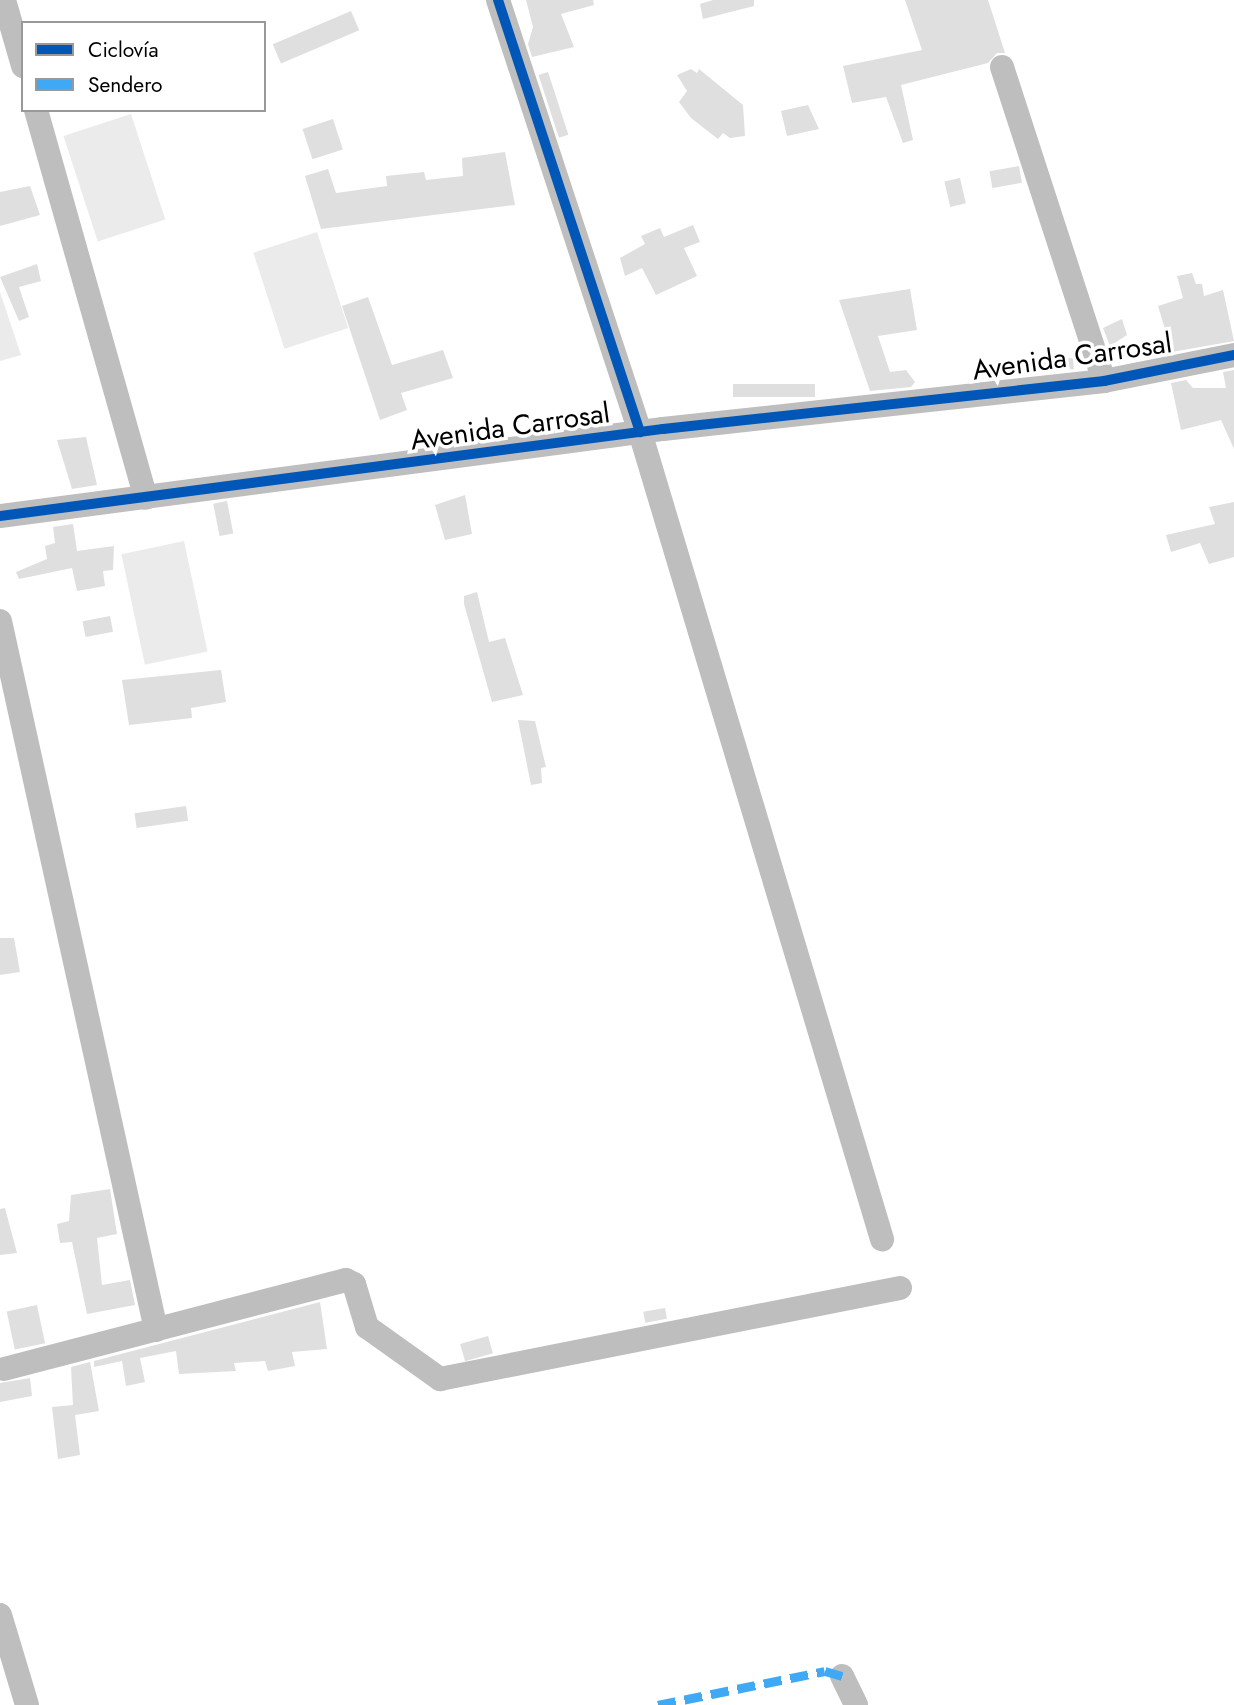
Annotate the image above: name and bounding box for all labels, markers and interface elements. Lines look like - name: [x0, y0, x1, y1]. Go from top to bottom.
- legend: [21, 21, 266, 112]
- text: Ciclovía: [88, 35, 159, 65]
- text: Sendero: [88, 70, 163, 100]
- street label: Avenida Carrosal: [970, 326, 1174, 388]
- street label: Avenida Carrosal: [408, 396, 612, 458]

